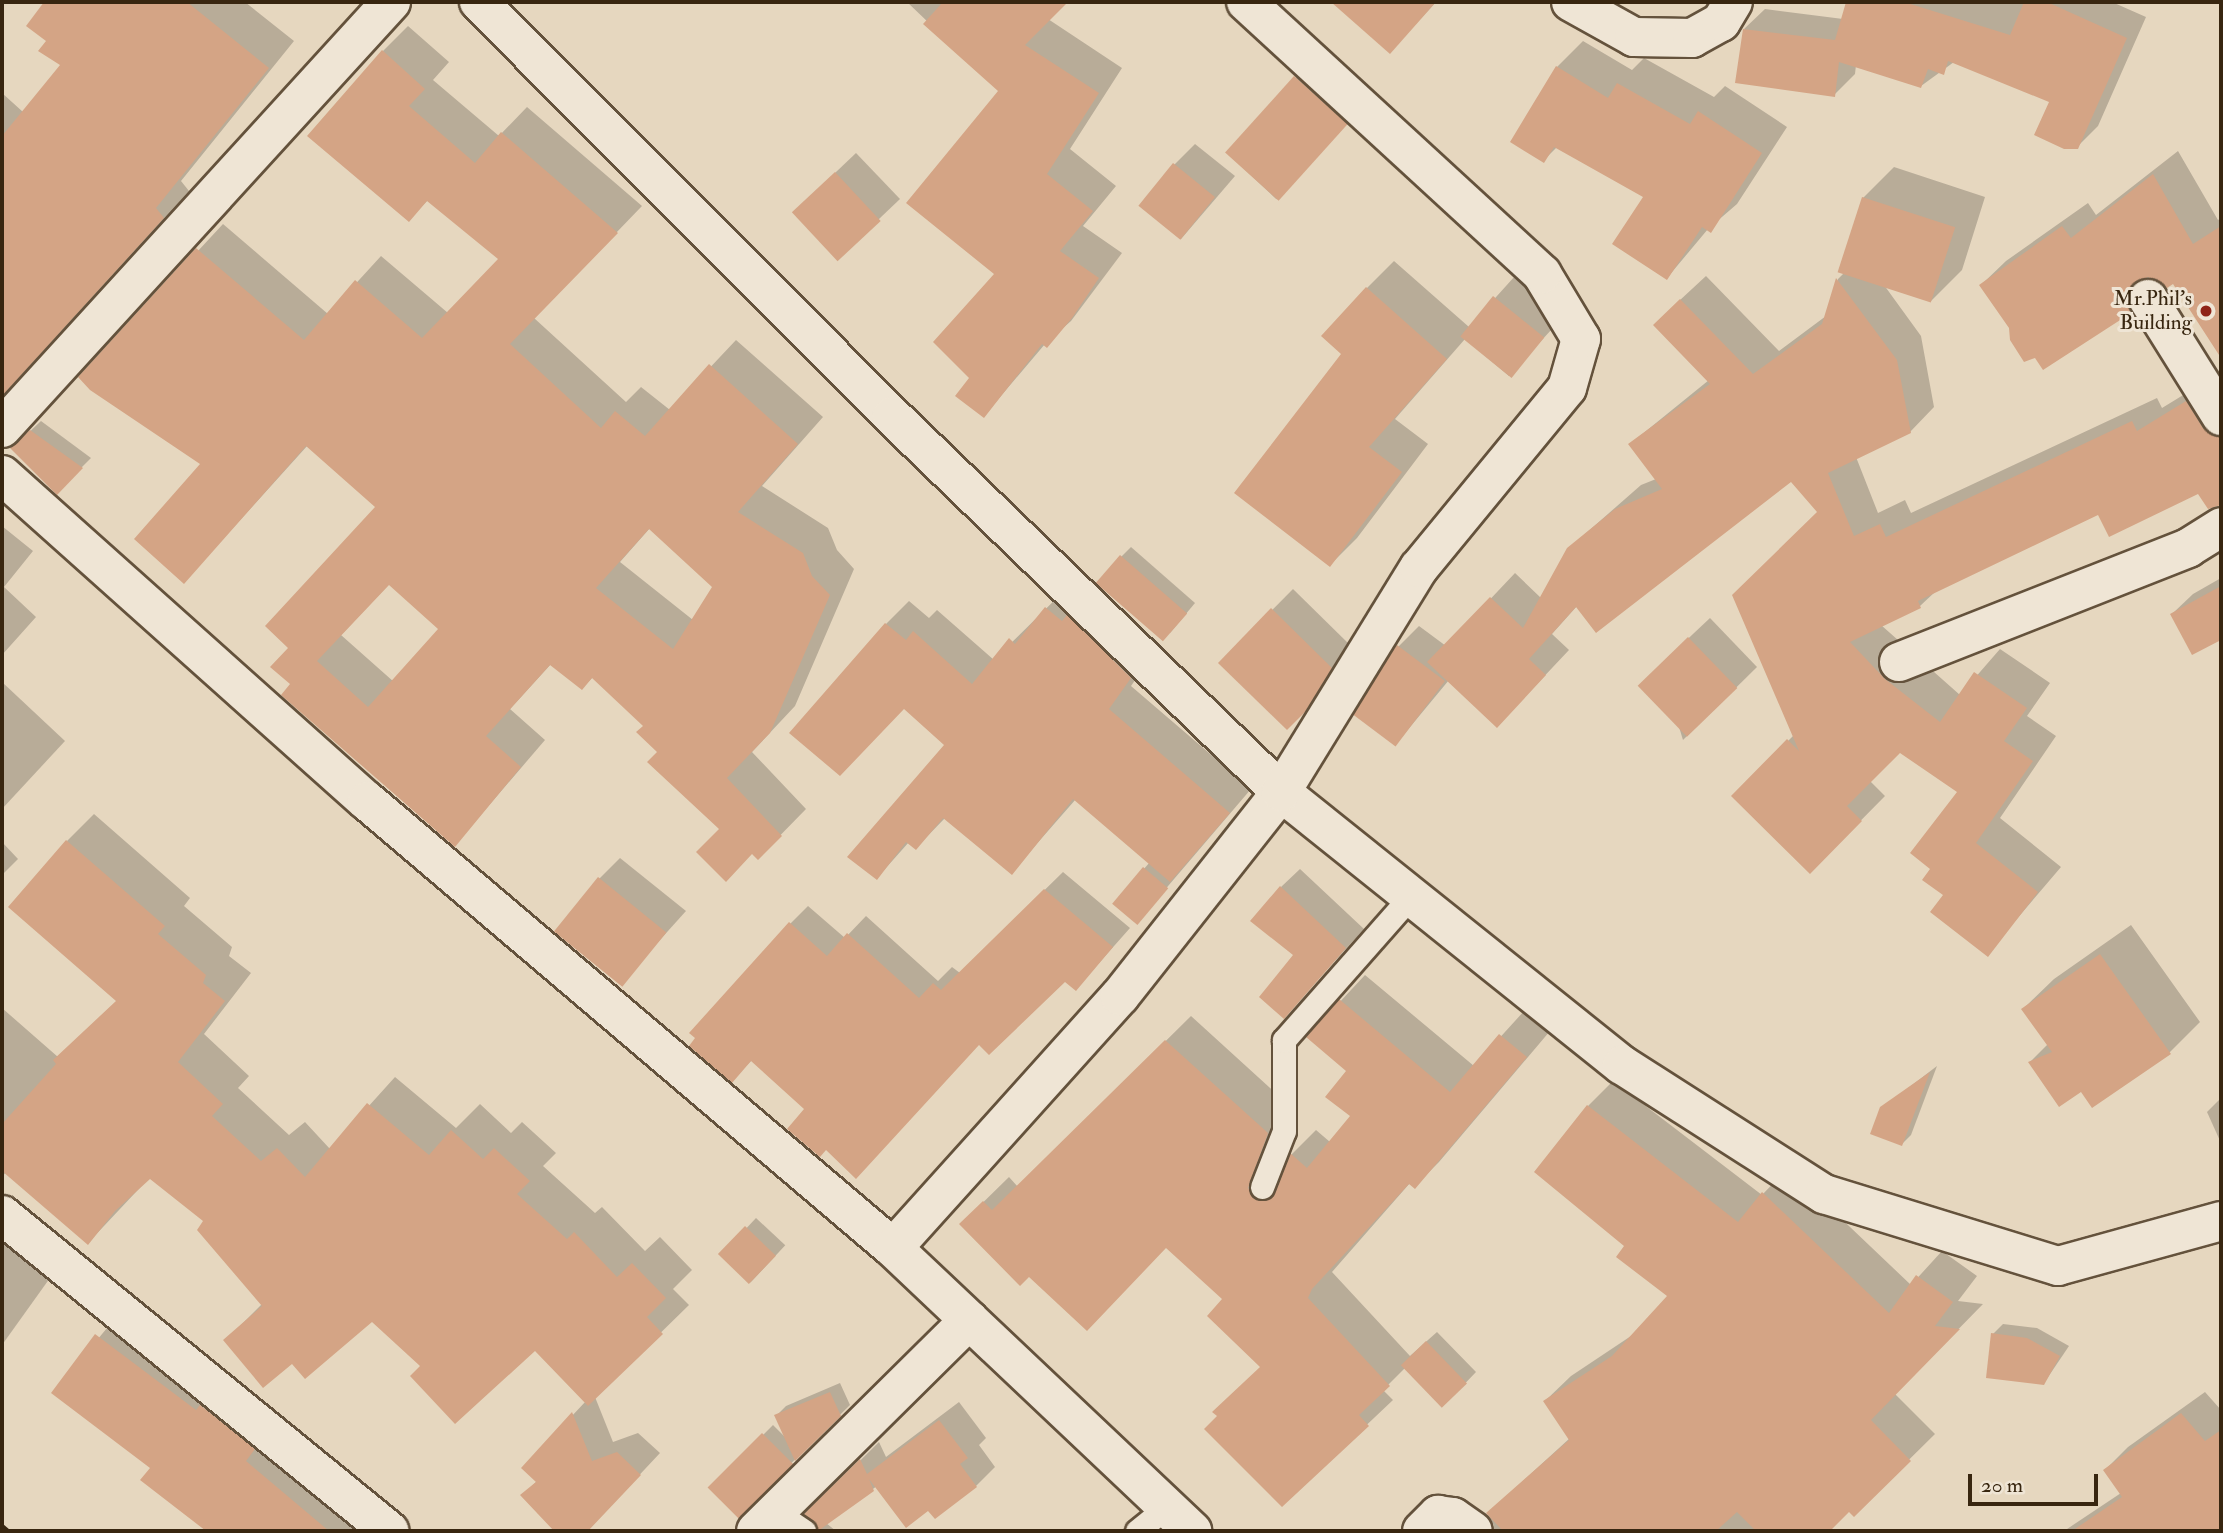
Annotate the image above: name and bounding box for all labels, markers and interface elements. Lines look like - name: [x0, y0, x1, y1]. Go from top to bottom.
- place label: Mr.Phil's Building: [2114, 286, 2192, 336]
- marker: Mr.Phil's Building: [2198, 303, 2214, 319]
- scale bar: [1971, 1460, 2100, 1504]
- text: 20 m: [1981, 1472, 2023, 1499]

